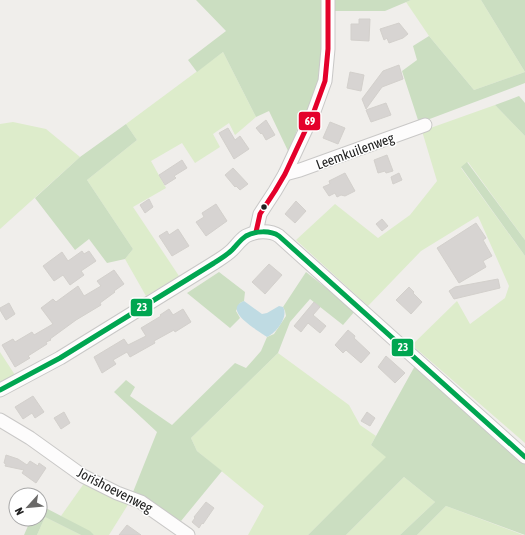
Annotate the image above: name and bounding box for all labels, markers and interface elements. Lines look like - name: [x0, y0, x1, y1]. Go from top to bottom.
- line badge: 69: [298, 111, 321, 131]
- text: 69: [305, 115, 315, 127]
- street label: Leemkuilenweg: [314, 130, 396, 172]
- unlabelled marker: [259, 202, 269, 212]
- line badge: 23: [130, 298, 153, 317]
- text: 23: [137, 301, 147, 313]
- line badge: 23: [391, 338, 414, 357]
- text: 23: [398, 341, 408, 353]
- street label: Jorishoevenweg: [75, 464, 155, 516]
- north arrow: [8, 487, 48, 527]
- text: N: [12, 506, 26, 517]

